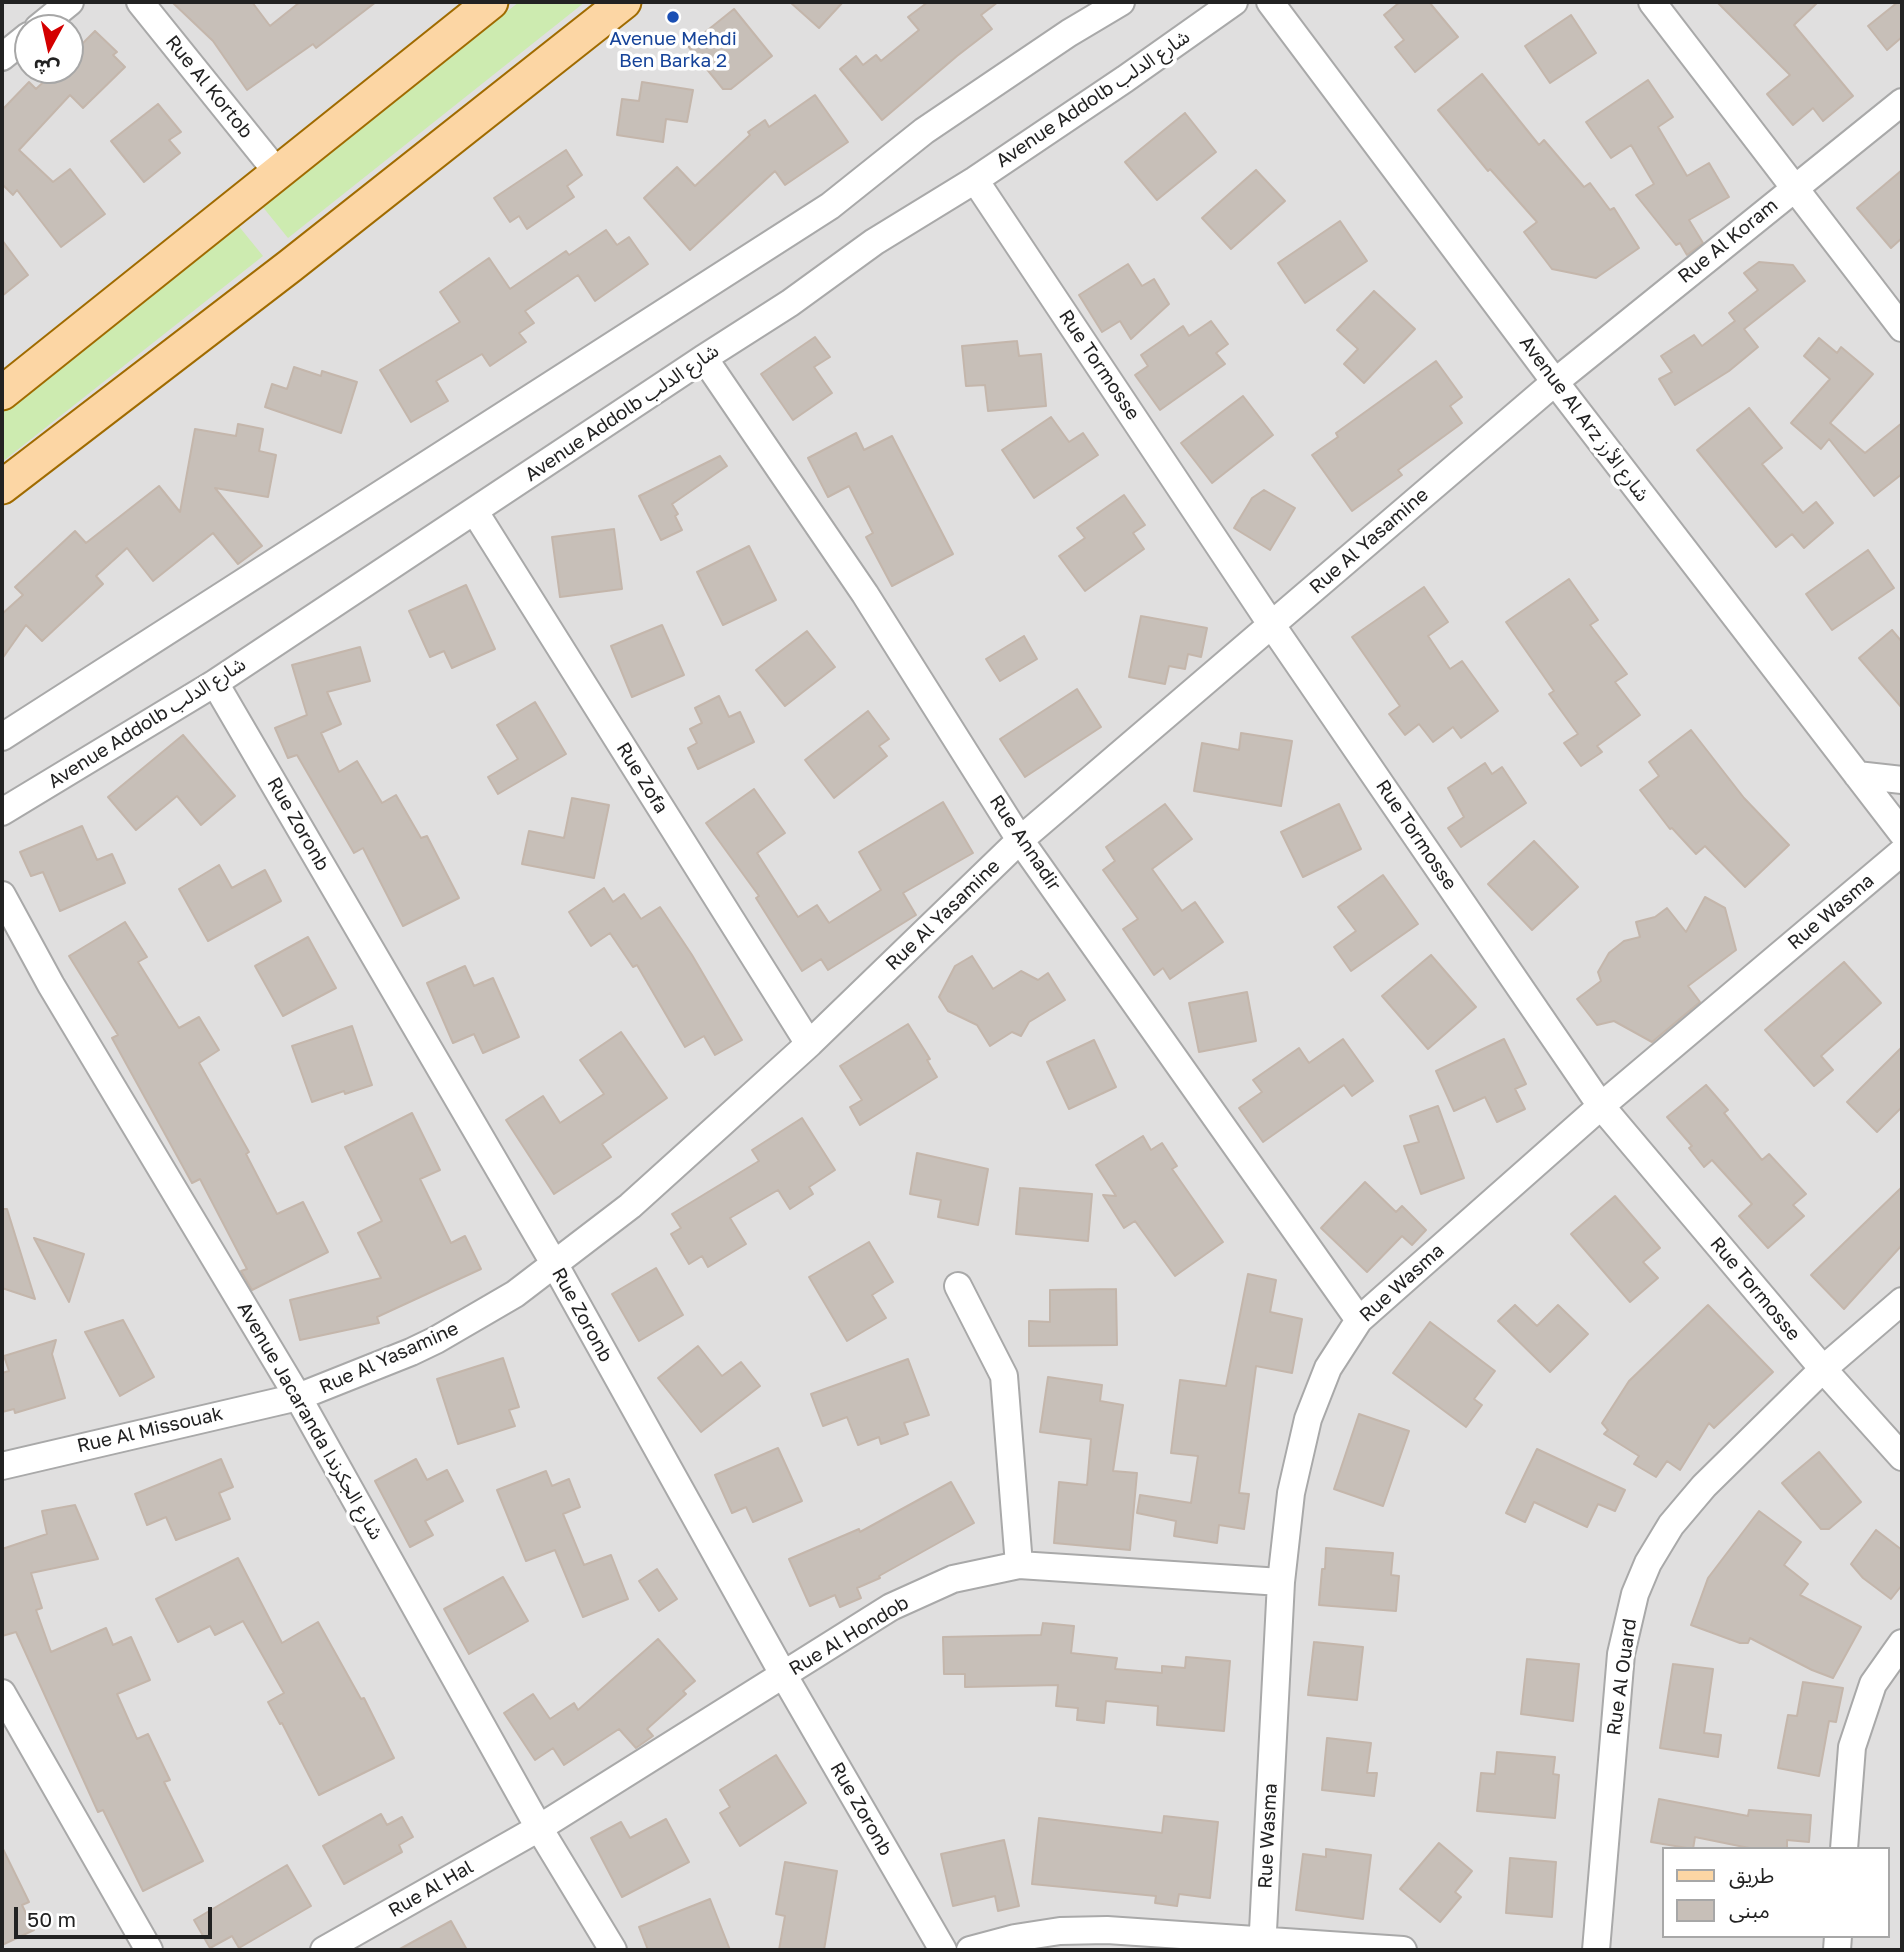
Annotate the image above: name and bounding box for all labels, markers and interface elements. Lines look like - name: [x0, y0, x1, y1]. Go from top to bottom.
- marker: Avenue Mehdi Ben Barka 2: [665, 9, 681, 25]
- north arrow: [14, 14, 84, 84]
- street label: Avenue Addolb شارع الدلب: [992, 26, 1194, 172]
- place label: Avenue Mehdi Ben Barka 2: [609, 28, 737, 72]
- street label: Rue Al Kortob: [161, 31, 257, 143]
- text: ش: [32, 55, 61, 82]
- street label: Rue Al Koram: [1673, 194, 1783, 288]
- street label: Rue Tormosse: [1054, 306, 1144, 424]
- street label: Avenue Al Arz شارع الأرز: [1514, 332, 1654, 506]
- street label: Avenue Addolb شارع الدلب: [521, 340, 723, 486]
- street label: Rue Al Yasamine: [1305, 483, 1433, 599]
- street label: Avenue Addolb شارع الدلب: [44, 653, 250, 793]
- street label: Rue Zofa: [611, 738, 673, 818]
- street label: Rue Zoronb: [262, 773, 334, 875]
- street label: Rue Tormosse: [1371, 776, 1461, 894]
- street label: Rue Annadir: [985, 791, 1065, 895]
- street label: Rue Al Yasamine: [881, 855, 1005, 975]
- street label: Rue Wasma: [1783, 869, 1879, 955]
- street label: Rue Tormosse: [1705, 1233, 1805, 1345]
- street label: Rue Wasma: [1355, 1239, 1449, 1327]
- street label: Rue Zoronb: [547, 1264, 617, 1366]
- street label: Avenue Jacaranda شارع الجكرندا: [232, 1298, 388, 1544]
- street label: Rue Al Yasamine: [316, 1317, 462, 1399]
- street label: Rue Al Missouak: [75, 1402, 225, 1458]
- street label: Rue Al Hondob: [785, 1591, 913, 1681]
- street label: Rue Al Ouard: [1602, 1617, 1642, 1737]
- street label: Rue Zoronb: [825, 1758, 897, 1860]
- street label: Rue Wasma: [1254, 1783, 1282, 1889]
- legend: [1662, 1847, 1890, 1938]
- street label: Rue Al Hal: [384, 1856, 478, 1922]
- text: طريق: [1729, 1862, 1774, 1888]
- scale bar: [18, 1892, 215, 1936]
- text: مبنى: [1729, 1897, 1770, 1923]
- text: 50 m: [27, 1906, 76, 1932]

